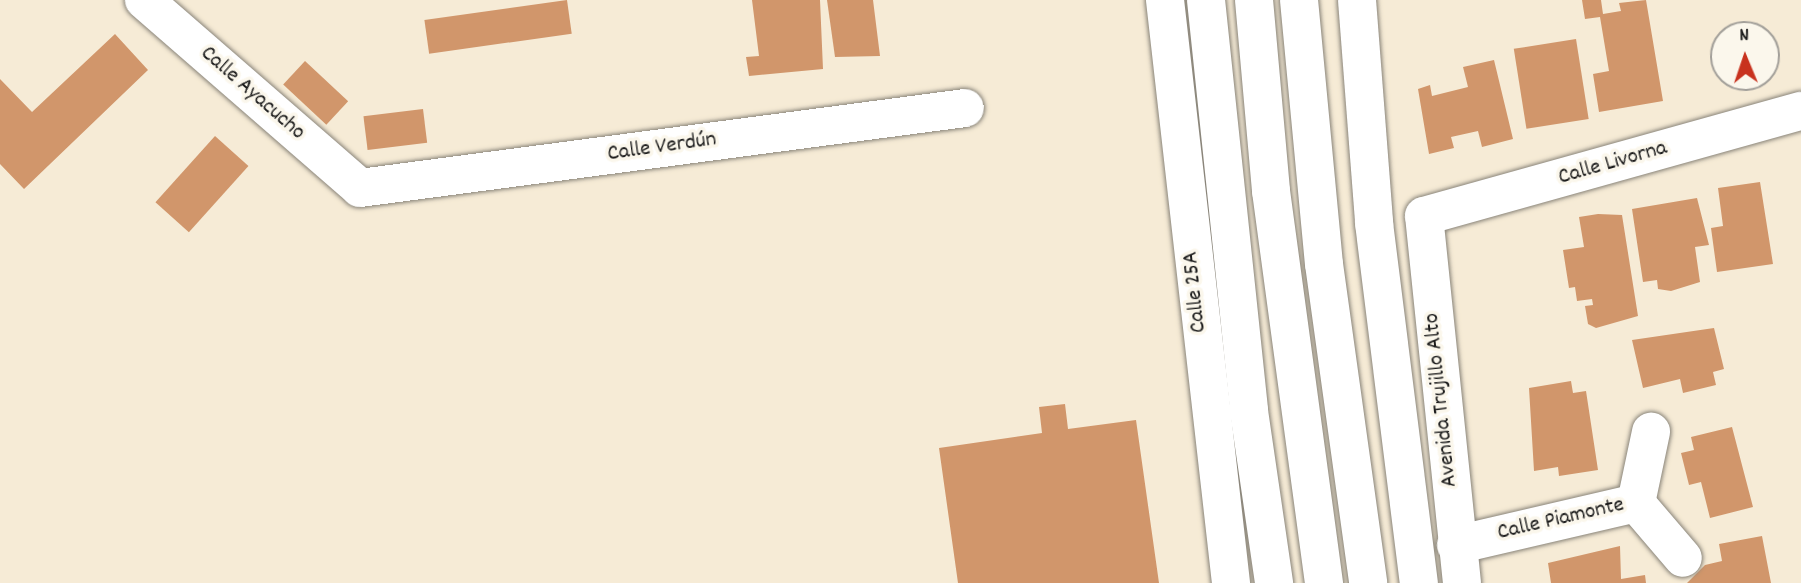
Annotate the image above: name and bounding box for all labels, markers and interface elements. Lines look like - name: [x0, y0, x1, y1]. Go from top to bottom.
- north arrow: [1710, 21, 1780, 91]
- text: N: [1739, 23, 1749, 50]
- street label: Calle Ayacucho: [194, 41, 310, 147]
- street label: Calle Verdún: [606, 127, 718, 169]
- street label: Calle Livorna: [1555, 135, 1671, 193]
- street label: Calle 25A: [1178, 250, 1214, 334]
- street label: Avenida Trujillo Alto: [1419, 312, 1465, 488]
- street label: Calle Piamonte: [1495, 492, 1627, 548]

